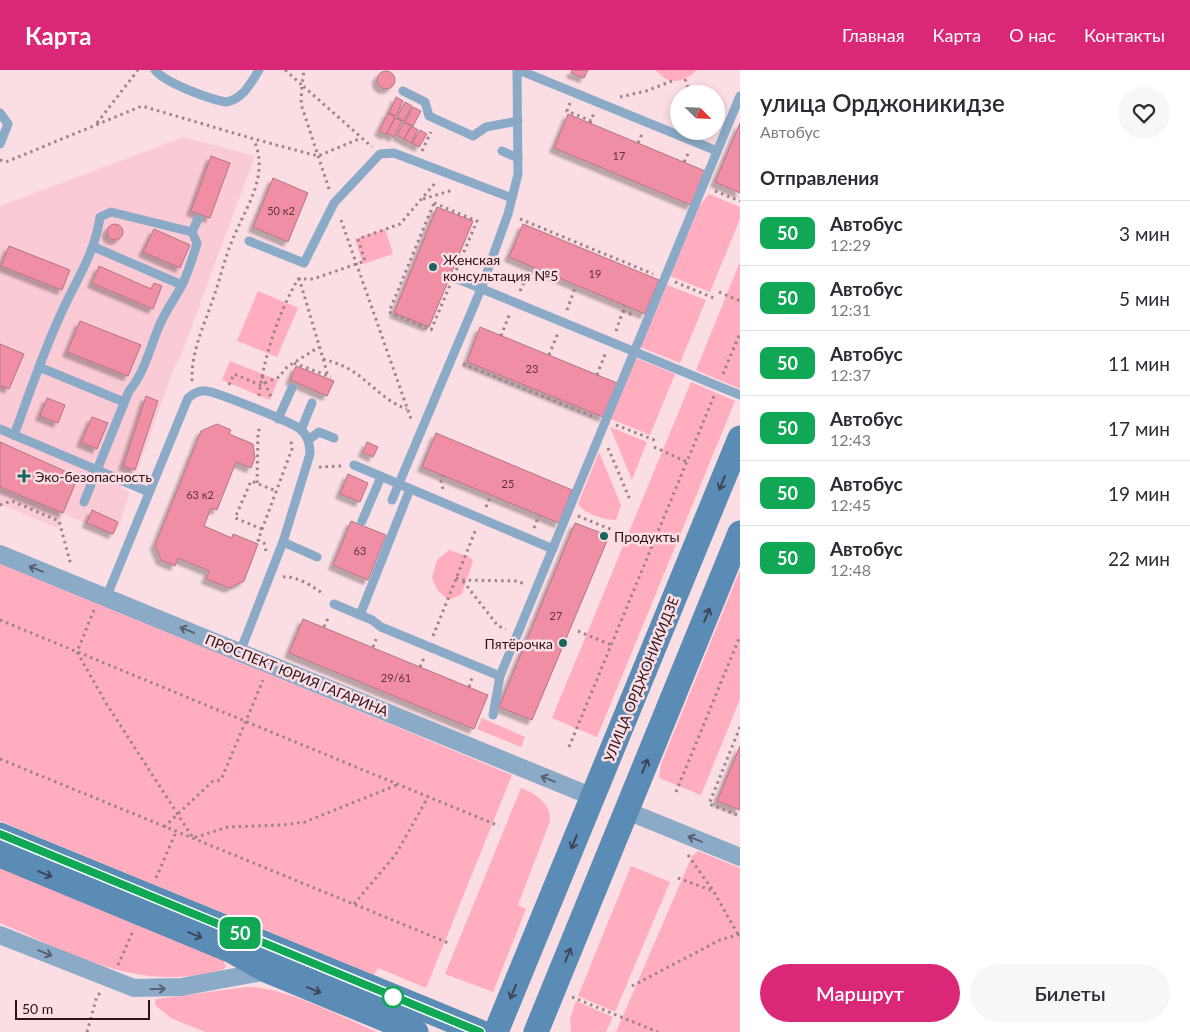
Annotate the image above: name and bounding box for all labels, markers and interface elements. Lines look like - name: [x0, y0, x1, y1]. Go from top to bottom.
- text: Карта: [25, 21, 92, 50]
- text: Главная: [842, 24, 905, 46]
- text: Карта: [933, 24, 981, 46]
- text: О нас: [1009, 24, 1056, 46]
- text: Контакты: [1084, 24, 1165, 46]
- north arrow: [670, 85, 725, 140]
- map controls: [670, 85, 725, 140]
- button: heart: [1118, 87, 1170, 139]
- text: улица Орджоникидзе: [760, 88, 1005, 117]
- text: Автобус: [760, 122, 820, 141]
- house number: 17: [613, 149, 625, 162]
- text: Отправления: [760, 166, 879, 189]
- house number: 50 к2: [267, 204, 295, 217]
- text: Автобус: [830, 212, 903, 235]
- text: 50: [777, 222, 798, 244]
- text: 3 мин: [1119, 222, 1170, 245]
- text: 12:29: [830, 235, 871, 254]
- place label: Женская консультация №5: [443, 251, 558, 284]
- marker: Женская консультация №5: [427, 261, 439, 273]
- house number: 19: [589, 267, 601, 280]
- text: Автобус: [830, 277, 903, 300]
- text: 50: [777, 287, 798, 309]
- text: 5 мин: [1119, 287, 1170, 310]
- text: 12:31: [830, 300, 871, 319]
- text: Автобус: [830, 342, 903, 365]
- text: 50: [777, 352, 798, 374]
- text: 11 мин: [1108, 352, 1170, 375]
- house number: 23: [526, 362, 538, 375]
- text: 12:37: [830, 365, 871, 384]
- text: Автобус: [830, 407, 903, 430]
- text: 50: [777, 417, 798, 439]
- text: 17 мин: [1108, 417, 1170, 440]
- text: 12:43: [830, 430, 871, 449]
- place label: Эко-безопасность: [35, 468, 152, 485]
- marker: Эко-безопасность: [17, 469, 31, 483]
- text: Автобус: [830, 472, 903, 495]
- one-way arrow: [716, 475, 726, 490]
- house number: 25: [502, 477, 514, 490]
- text: 50: [777, 482, 798, 504]
- text: 19 мин: [1108, 482, 1170, 505]
- house number: 63 к2: [186, 488, 214, 501]
- text: 12:45: [830, 495, 871, 514]
- place label: Продукты: [614, 528, 680, 545]
- marker: Продукты: [598, 530, 610, 542]
- text: Автобус: [830, 537, 903, 560]
- house number: 63: [354, 544, 366, 557]
- text: 50: [777, 547, 798, 569]
- text: 22 мин: [1108, 547, 1170, 570]
- text: 12:48: [830, 560, 871, 579]
- one-way arrow: [29, 564, 45, 573]
- street label: УЛИЦА ОРДЖОНИКИДЗЕ: [600, 594, 682, 764]
- one-way arrow: [702, 608, 712, 623]
- house number: 27: [550, 609, 562, 622]
- one-way arrow: [180, 625, 195, 635]
- street label: ПРОСПЕКТ ЮРИЯ ГАГАРИНА: [203, 630, 392, 720]
- place label: Пятёрочка: [485, 635, 553, 652]
- marker: Пятёрочка: [557, 637, 569, 649]
- house number: 29/61: [381, 671, 411, 684]
- one-way arrow: [642, 758, 651, 773]
- one-way arrow: [541, 773, 556, 783]
- one-way arrow: [688, 833, 703, 843]
- one-way arrow: [569, 834, 579, 849]
- one-way arrow: [37, 869, 52, 879]
- line badge: 50: [218, 917, 262, 949]
- text: 50: [230, 922, 250, 944]
- one-way arrow: [187, 931, 202, 941]
- one-way arrow: [564, 947, 573, 963]
- one-way arrow: [37, 949, 52, 959]
- button: Маршрут: [760, 964, 960, 1022]
- button: Билеты: [970, 964, 1170, 1022]
- one-way arrow: [150, 984, 166, 994]
- one-way arrow: [507, 985, 516, 1000]
- one-way arrow: [306, 986, 321, 995]
- unlabelled marker: [382, 986, 404, 1008]
- scale bar: [15, 997, 150, 1020]
- text: 50 m: [22, 1000, 53, 1017]

